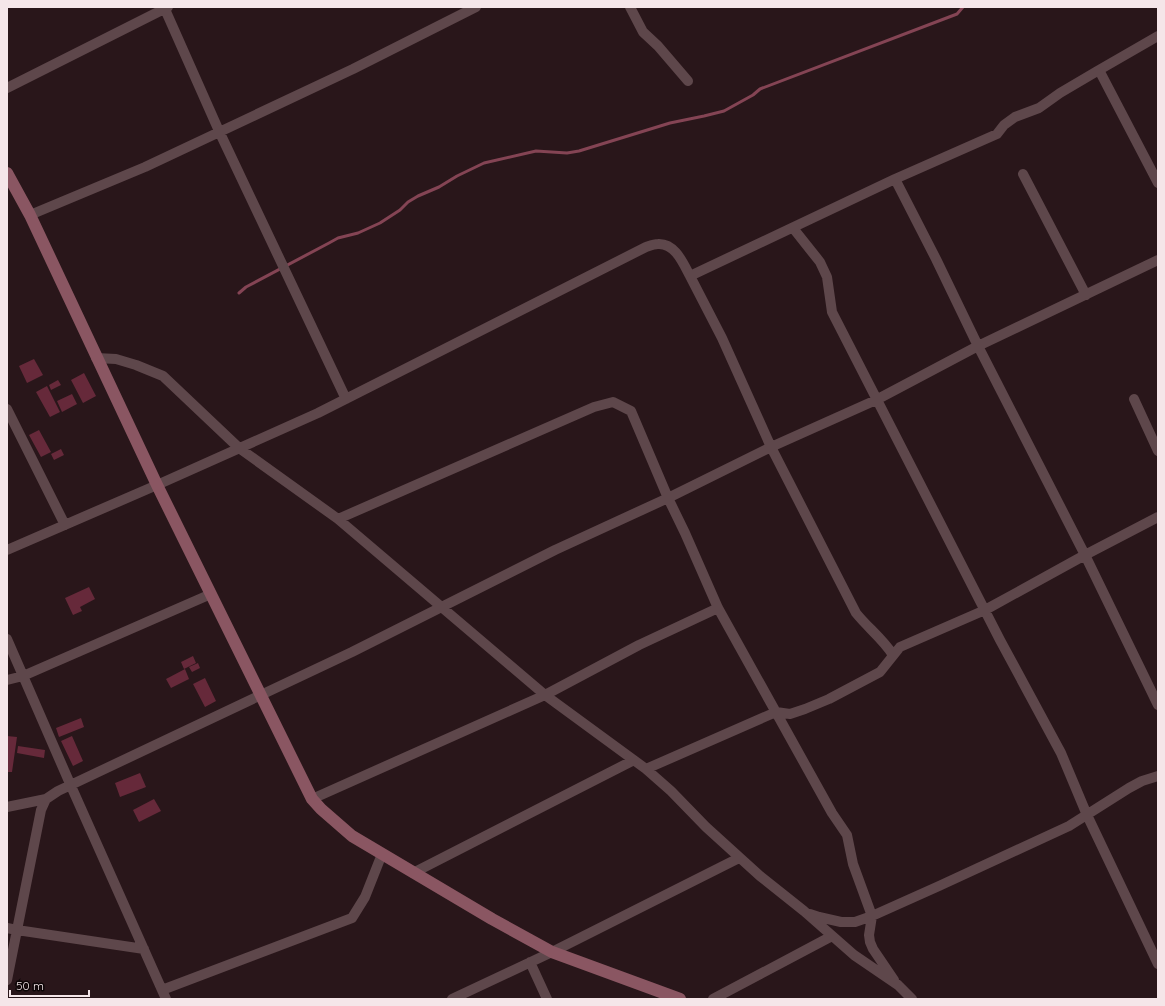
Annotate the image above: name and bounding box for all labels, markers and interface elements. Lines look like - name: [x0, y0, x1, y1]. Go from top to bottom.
- scale bar: [10, 972, 89, 998]
- text: 50 m: [16, 978, 44, 993]

